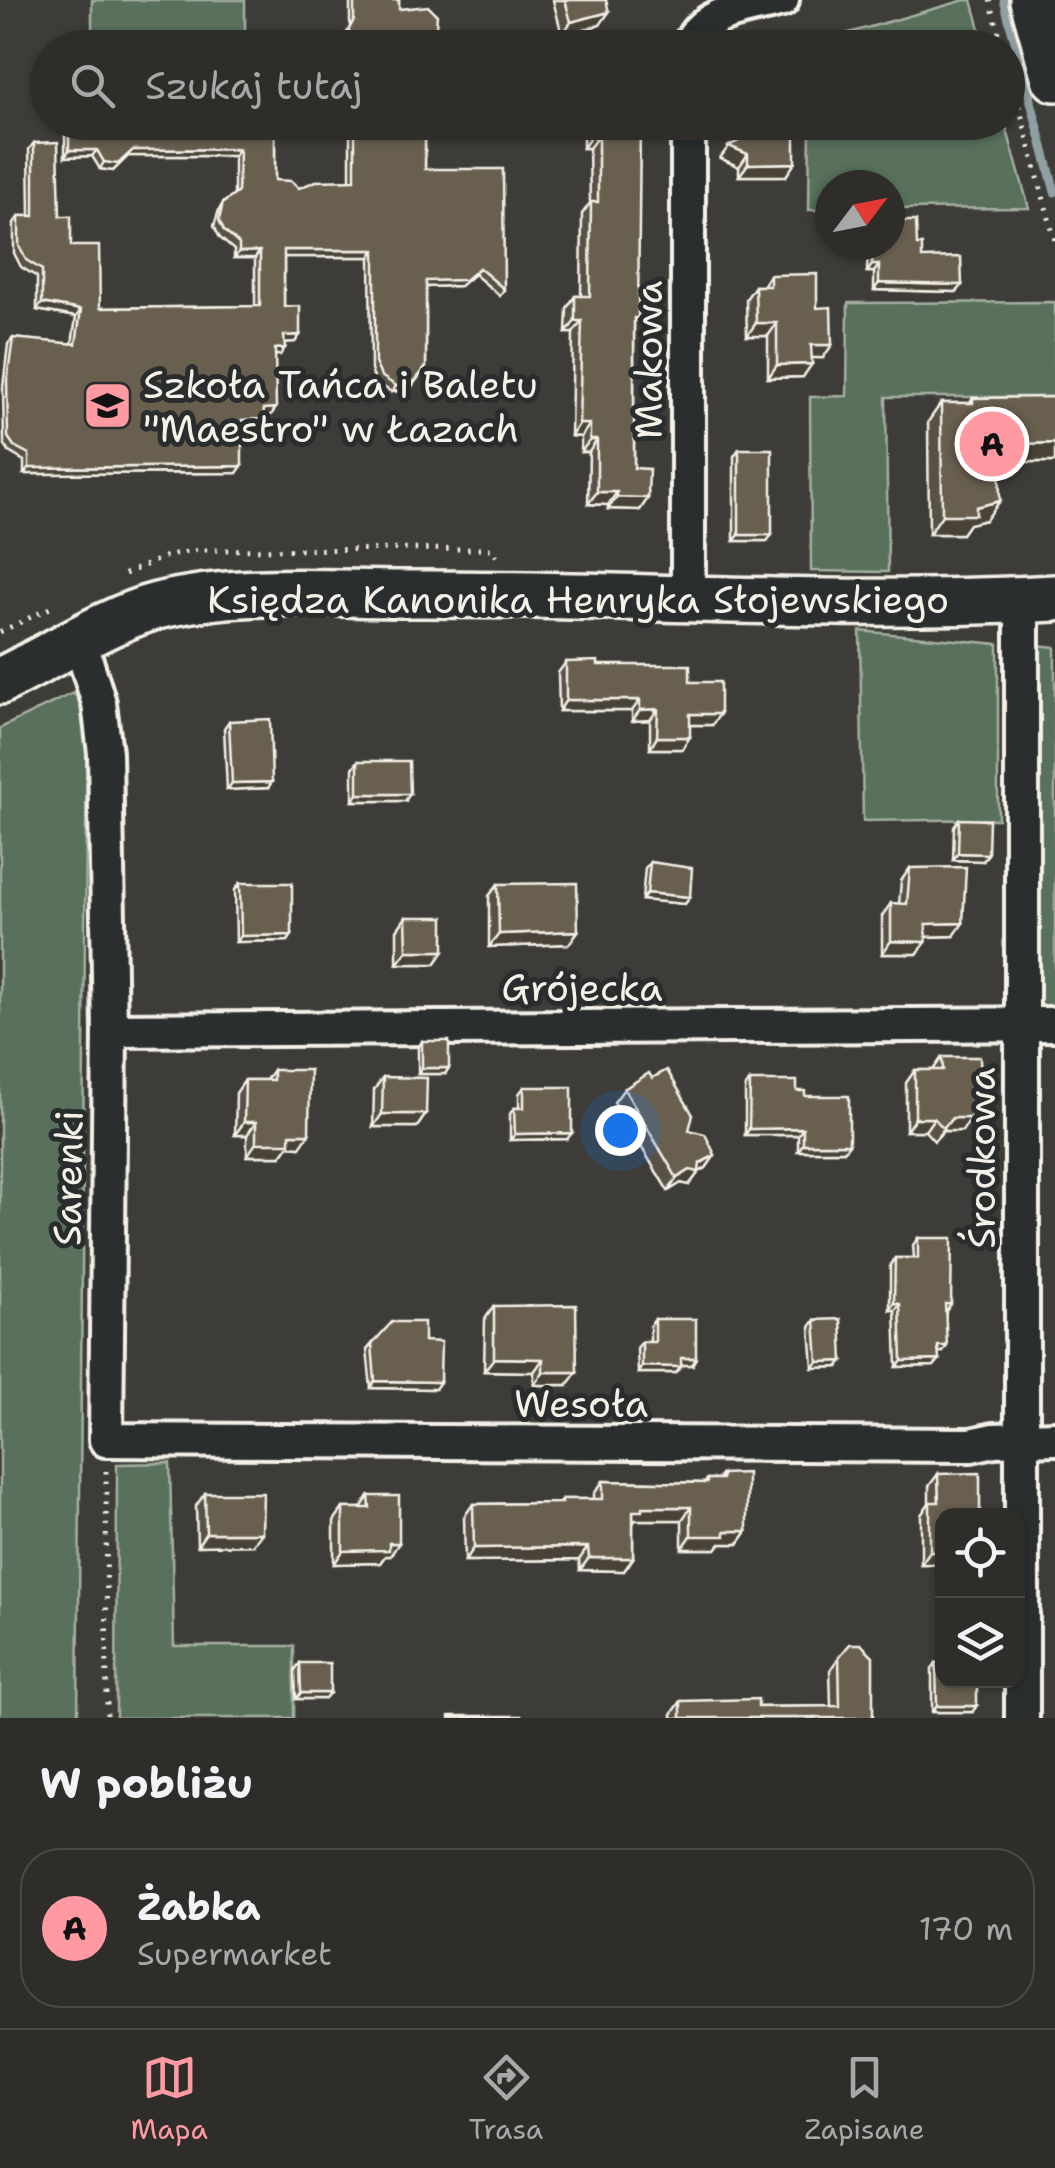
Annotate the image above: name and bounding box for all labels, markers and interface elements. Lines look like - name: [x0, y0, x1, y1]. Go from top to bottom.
- search box: [30, 30, 1025, 140]
- icon: search: [65, 58, 120, 113]
- text: Szukaj tutaj: [145, 60, 362, 111]
- north arrow: [815, 170, 905, 260]
- street label: Makowa: [623, 280, 674, 439]
- place label: Szkoła Tańca i Baletu "Maestro" w Łazach: [143, 359, 538, 454]
- school or university icon: Szkoła Tańca i Baletu "Maestro" w Łazach: [82, 380, 134, 432]
- pin: A: [960, 406, 1024, 482]
- street label: Księdza Kanonika Henryka Słojewskiego: [207, 574, 949, 625]
- street label: Grójecka: [501, 962, 663, 1013]
- street label: Środkowa: [956, 1067, 1007, 1249]
- your location: [595, 1105, 646, 1156]
- street label: Sarenki: [41, 1110, 95, 1246]
- street label: Wesoła: [514, 1378, 648, 1429]
- map controls: [935, 1508, 1025, 1688]
- button: locate: [935, 1508, 1025, 1598]
- button: layers: [935, 1598, 1025, 1688]
- text: W pobliżu: [40, 1755, 253, 1811]
- text: Żabka: [137, 1881, 261, 1932]
- text: A: [62, 1907, 87, 1950]
- text: 170 m: [919, 1907, 1013, 1950]
- text: Supermarket: [137, 1932, 332, 1975]
- tab: Mapa: [130, 2050, 208, 2148]
- tab: Trasa: [469, 2050, 543, 2148]
- tab: Zapisane: [804, 2050, 925, 2148]

